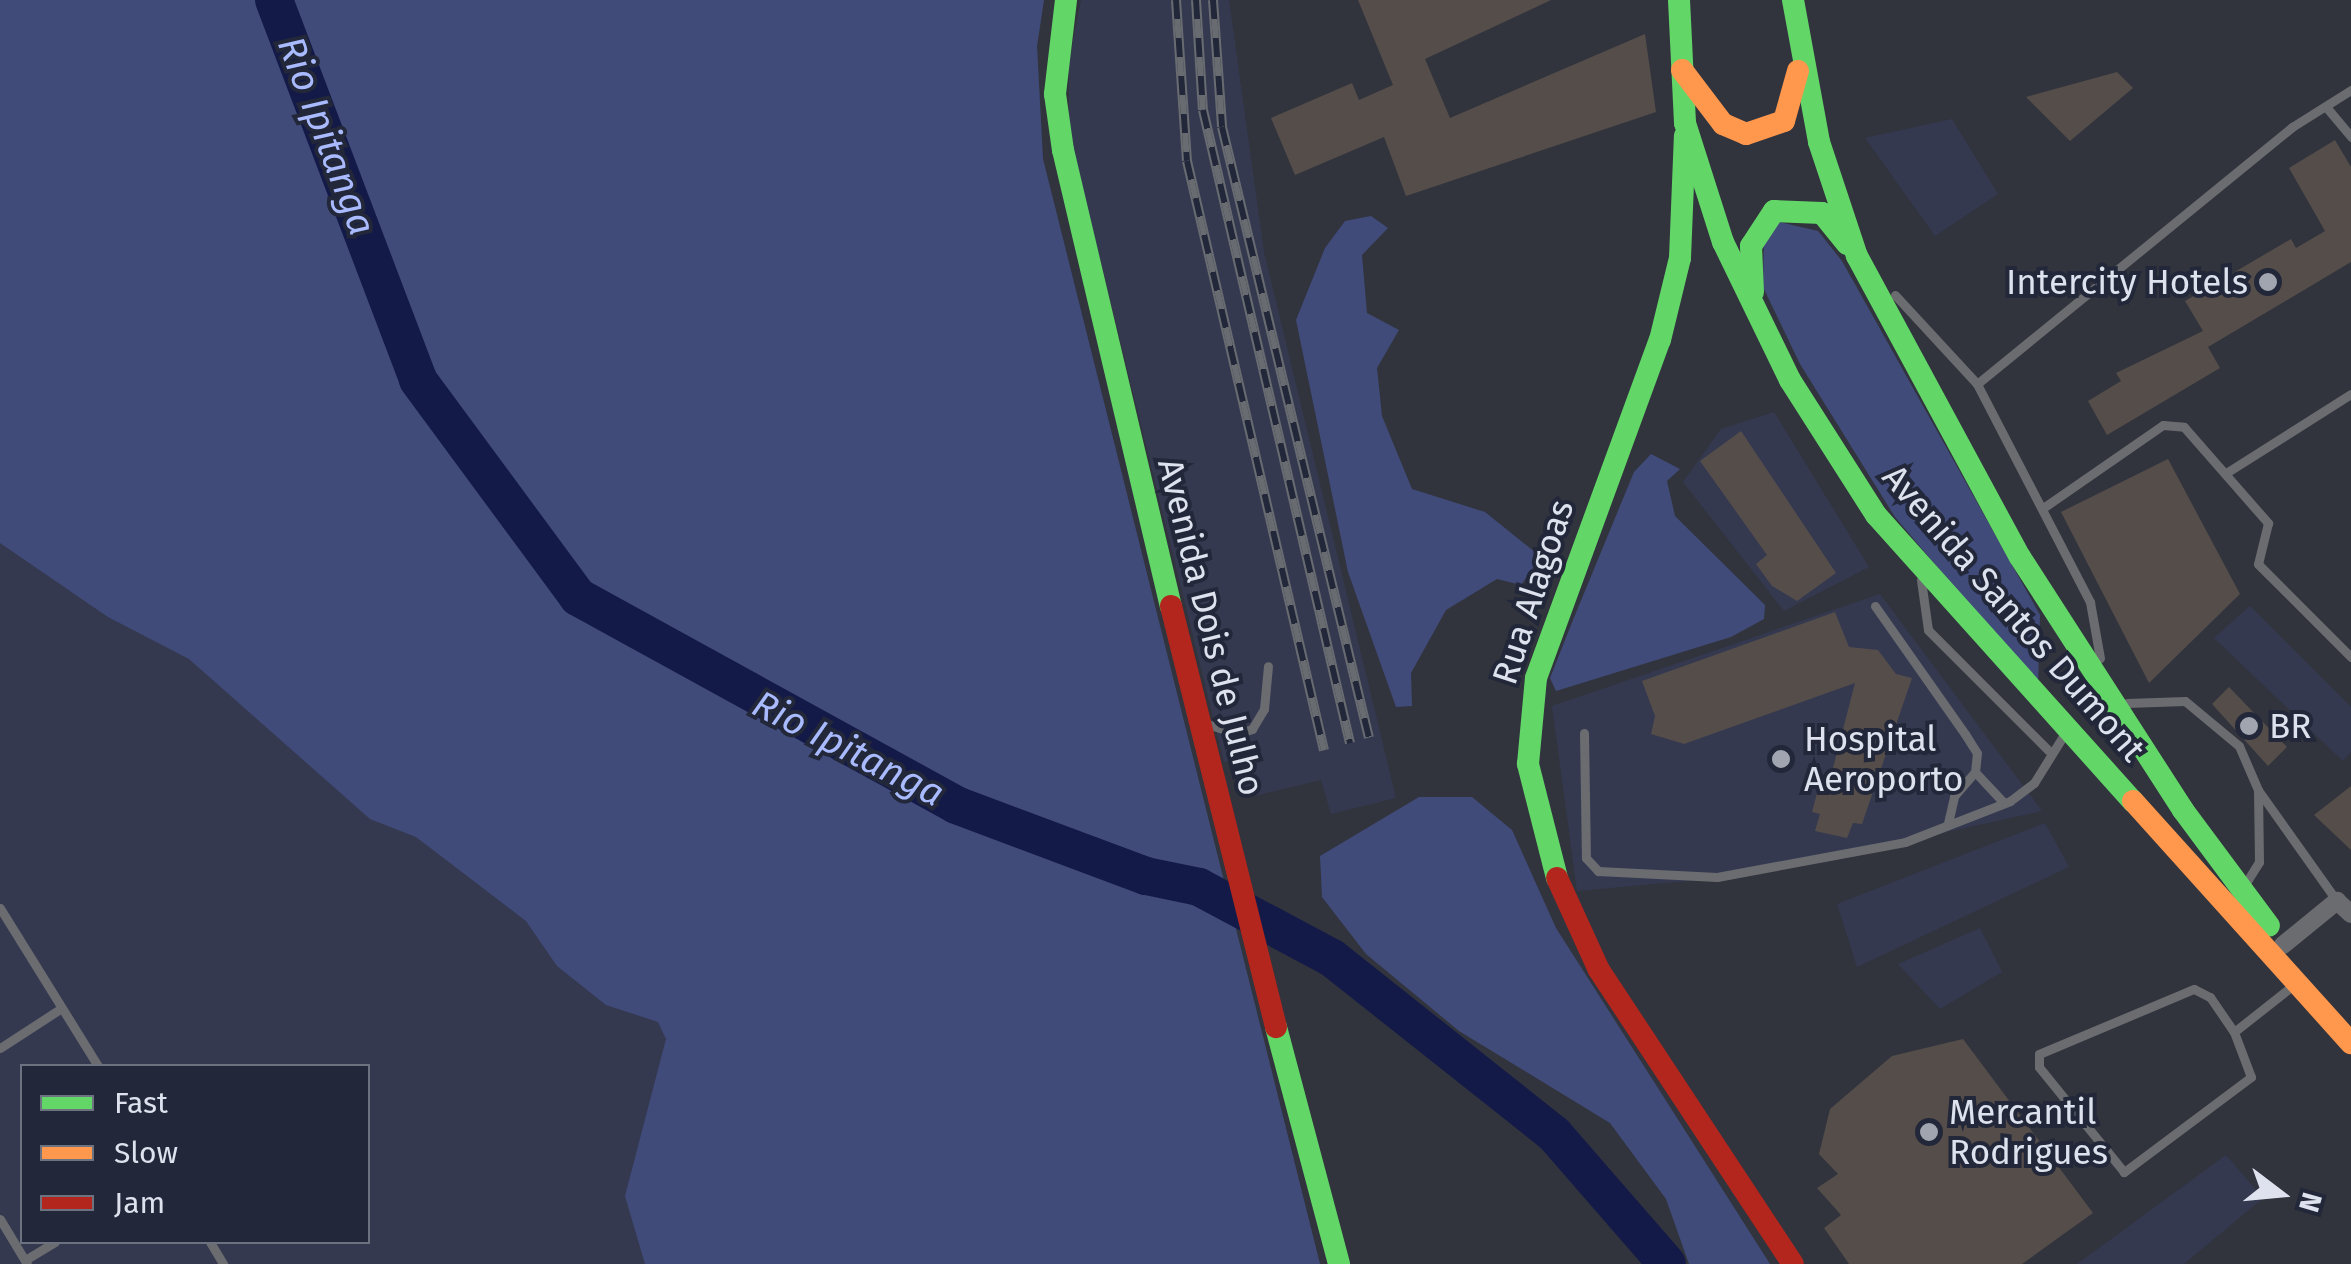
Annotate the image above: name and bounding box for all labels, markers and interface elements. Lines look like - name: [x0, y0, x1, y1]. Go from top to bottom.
- water label: Rio Ipitanga: [267, 30, 385, 242]
- place label: Intercity Hotels: [2006, 261, 2248, 303]
- marker: Intercity Hotels: [2257, 271, 2279, 293]
- street label: Avenida Dois de Julho: [1149, 454, 1273, 800]
- street label: Avenida Santos Dumont: [1874, 456, 2154, 770]
- street label: Rua Alagoas: [1483, 494, 1583, 690]
- water label: Rio Ipitanga: [745, 681, 951, 817]
- place label: BR: [2269, 705, 2311, 747]
- marker: BR: [2238, 715, 2260, 737]
- place label: Hospital Aeroporto: [1804, 718, 1963, 800]
- marker: Hospital Aeroporto: [1768, 746, 1794, 772]
- legend: [20, 1064, 370, 1244]
- text: Fast: [114, 1085, 168, 1121]
- place label: Mercantil Rodrigues: [1949, 1091, 2108, 1173]
- marker: Mercantil Rodrigues: [1918, 1121, 1940, 1143]
- text: Slow: [114, 1135, 178, 1171]
- north arrow: [2231, 1144, 2331, 1244]
- text: Jam: [114, 1185, 165, 1221]
- text: N: [2292, 1189, 2329, 1216]

